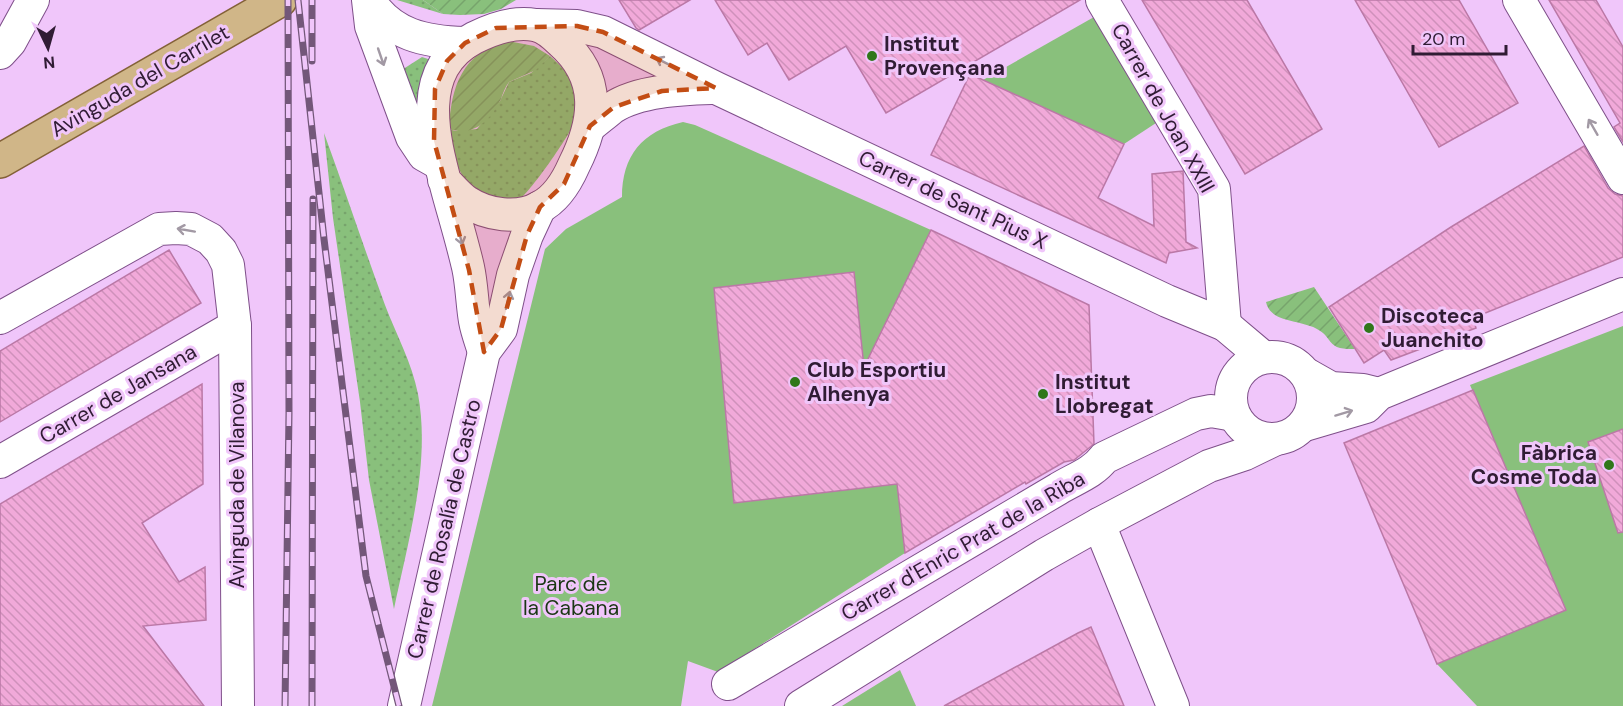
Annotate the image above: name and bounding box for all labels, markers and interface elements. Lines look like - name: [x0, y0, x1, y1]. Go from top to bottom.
- north arrow: [18, 18, 78, 78]
- street label: Avinguda del Carrilet: [46, 18, 234, 144]
- street label: Carrer de Joan XXIII: [1105, 18, 1221, 198]
- scale bar: [1413, 18, 1506, 56]
- text: 20 m: [1422, 27, 1465, 51]
- place label: Institut Provençana: [884, 30, 1005, 82]
- one-way arrow: [377, 47, 388, 66]
- marker: Institut Provençana: [865, 49, 879, 63]
- text: N: [43, 51, 56, 73]
- one-way arrow: [655, 55, 673, 67]
- one-way arrow: [1587, 119, 1599, 136]
- street label: Carrer de Sant Pius X: [854, 144, 1052, 256]
- one-way arrow: [177, 224, 196, 235]
- one-way arrow: [454, 226, 466, 245]
- one-way arrow: [502, 291, 514, 310]
- place label: Discoteca Juanchito: [1381, 302, 1484, 354]
- marker: Discoteca Juanchito: [1362, 321, 1376, 335]
- street label: Carrer de Jansana: [34, 338, 202, 450]
- place label: Club Esportiu Alhenya: [807, 356, 946, 408]
- place label: Institut Llobregat: [1055, 368, 1153, 420]
- marker: Club Esportiu Alhenya: [788, 375, 802, 389]
- street label: Avinguda de Vilanova: [223, 382, 251, 588]
- marker: Institut Llobregat: [1036, 387, 1050, 401]
- street label: Carrer de Rosalía de Castro: [400, 396, 488, 662]
- one-way arrow: [1334, 407, 1353, 418]
- place label: Fàbrica Cosme Toda: [1471, 439, 1597, 491]
- marker: Fàbrica Cosme Toda: [1602, 458, 1616, 472]
- street label: Carrer d'Enric Prat de la Riba: [836, 465, 1090, 627]
- park label: Parc de la Cabana: [523, 570, 619, 622]

